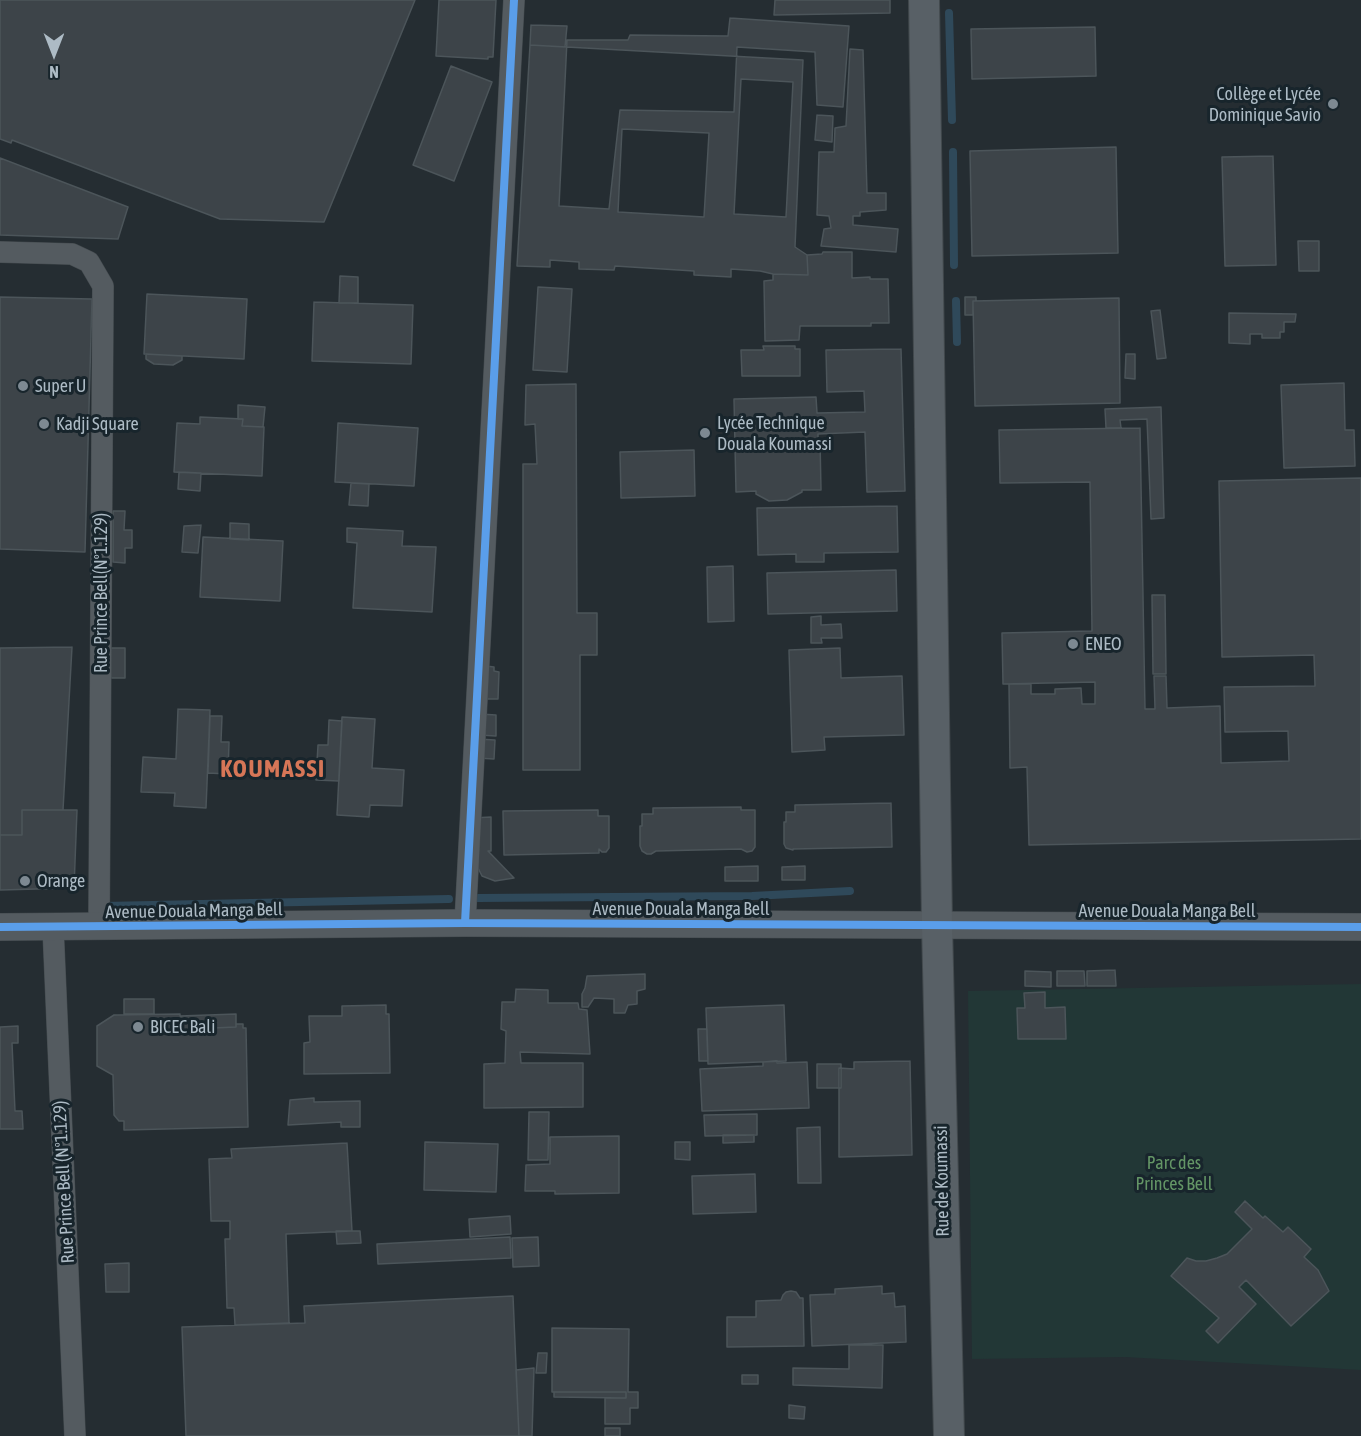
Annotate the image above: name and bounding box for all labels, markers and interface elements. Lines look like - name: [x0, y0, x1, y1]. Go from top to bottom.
- north arrow: [24, 24, 84, 84]
- text: N: [49, 63, 59, 81]
- place label: Collège et Lycée Dominique Savio: [1209, 83, 1321, 125]
- marker: Collège et Lycée Dominique Savio: [1326, 97, 1340, 111]
- place label: Super U: [35, 375, 86, 397]
- marker: Super U: [16, 379, 30, 393]
- place label: Lycée Technique Douala Koumassi: [717, 412, 832, 454]
- place label: Kadji Square: [56, 413, 139, 435]
- marker: Kadji Square: [37, 417, 51, 431]
- marker: Lycée Technique Douala Koumassi: [698, 426, 712, 440]
- street label: Rue Prince Bell(N°1.129): [90, 513, 112, 673]
- place label: ENEO: [1085, 633, 1121, 655]
- marker: ENEO: [1066, 637, 1080, 651]
- district label: KOUMASSI: [220, 755, 326, 783]
- place label: Orange: [37, 870, 85, 892]
- marker: Orange: [18, 874, 32, 888]
- street label: Avenue Douala Manga Bell: [592, 898, 770, 920]
- street label: Avenue Douala Manga Bell: [105, 899, 283, 923]
- street label: Avenue Douala Manga Bell: [1078, 900, 1256, 922]
- place label: BICEC Bali: [150, 1016, 215, 1038]
- marker: BICEC Bali: [131, 1020, 145, 1034]
- street label: Rue Prince Bell (N°1.129): [49, 1100, 79, 1264]
- street label: Rue de Koumassi: [930, 1125, 954, 1237]
- park label: Parc des Princes Bell: [1136, 1152, 1212, 1194]

